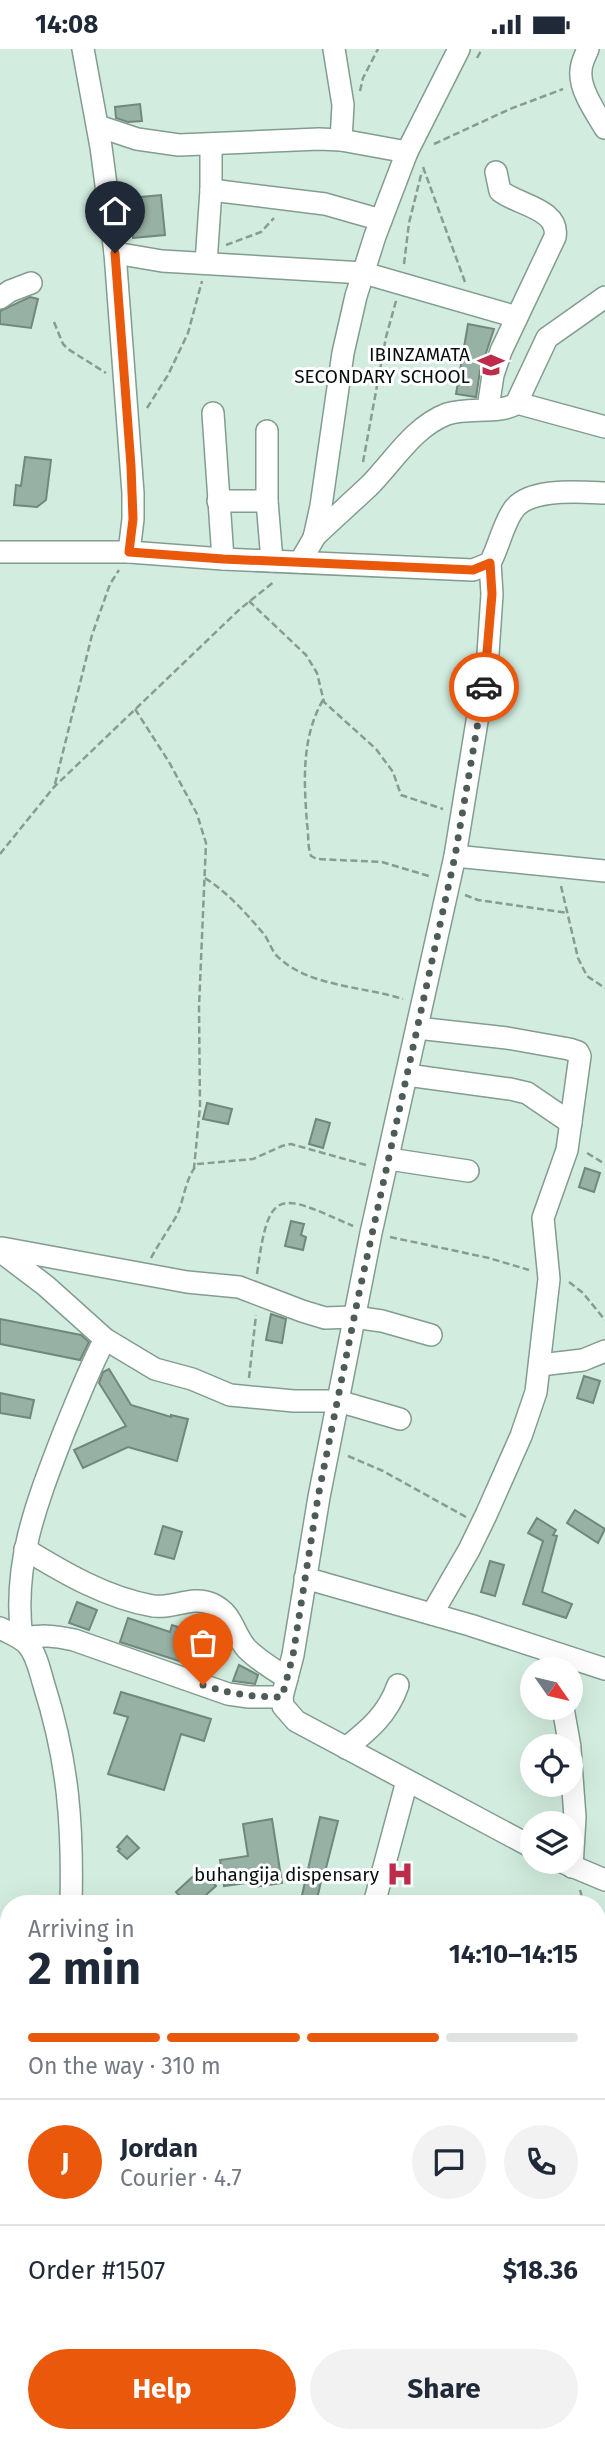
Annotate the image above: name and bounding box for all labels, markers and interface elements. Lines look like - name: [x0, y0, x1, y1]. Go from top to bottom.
- text: 14:08: [35, 9, 98, 40]
- pin: [85, 181, 145, 253]
- icon: home: [96, 192, 134, 230]
- place label: IBINZAMATA SECONDARY SCHOOL: [294, 343, 471, 388]
- school or university icon: IBINZAMATA SECONDARY SCHOOL: [476, 350, 506, 380]
- courier: [449, 652, 519, 722]
- icon: car: [465, 668, 503, 706]
- pin: [173, 1613, 233, 1685]
- icon: bag: [184, 1624, 222, 1662]
- north arrow: [520, 1657, 583, 1720]
- map controls: [520, 1657, 583, 1874]
- button: locate: [520, 1734, 583, 1797]
- button: layers: [520, 1811, 583, 1874]
- hospital icon: buhangija dispensary: [385, 1859, 415, 1889]
- place label: buhangija dispensary: [194, 1863, 380, 1886]
- text: Arriving in: [28, 1915, 135, 1943]
- text: 14:10–14:15: [449, 1939, 578, 1970]
- text: 2 min: [28, 1941, 141, 1996]
- text: On the way · 310 m: [28, 2052, 221, 2080]
- button: chat: [412, 2125, 486, 2199]
- button: phone: [504, 2125, 578, 2199]
- text: Jordan: [120, 2133, 198, 2164]
- text: J: [61, 2147, 69, 2178]
- text: Courier · 4.7: [120, 2164, 242, 2192]
- text: Order #1507: [28, 2255, 165, 2286]
- text: $18.36: [503, 2255, 578, 2286]
- button: Help: [28, 2349, 296, 2429]
- button: Share: [310, 2349, 578, 2429]

